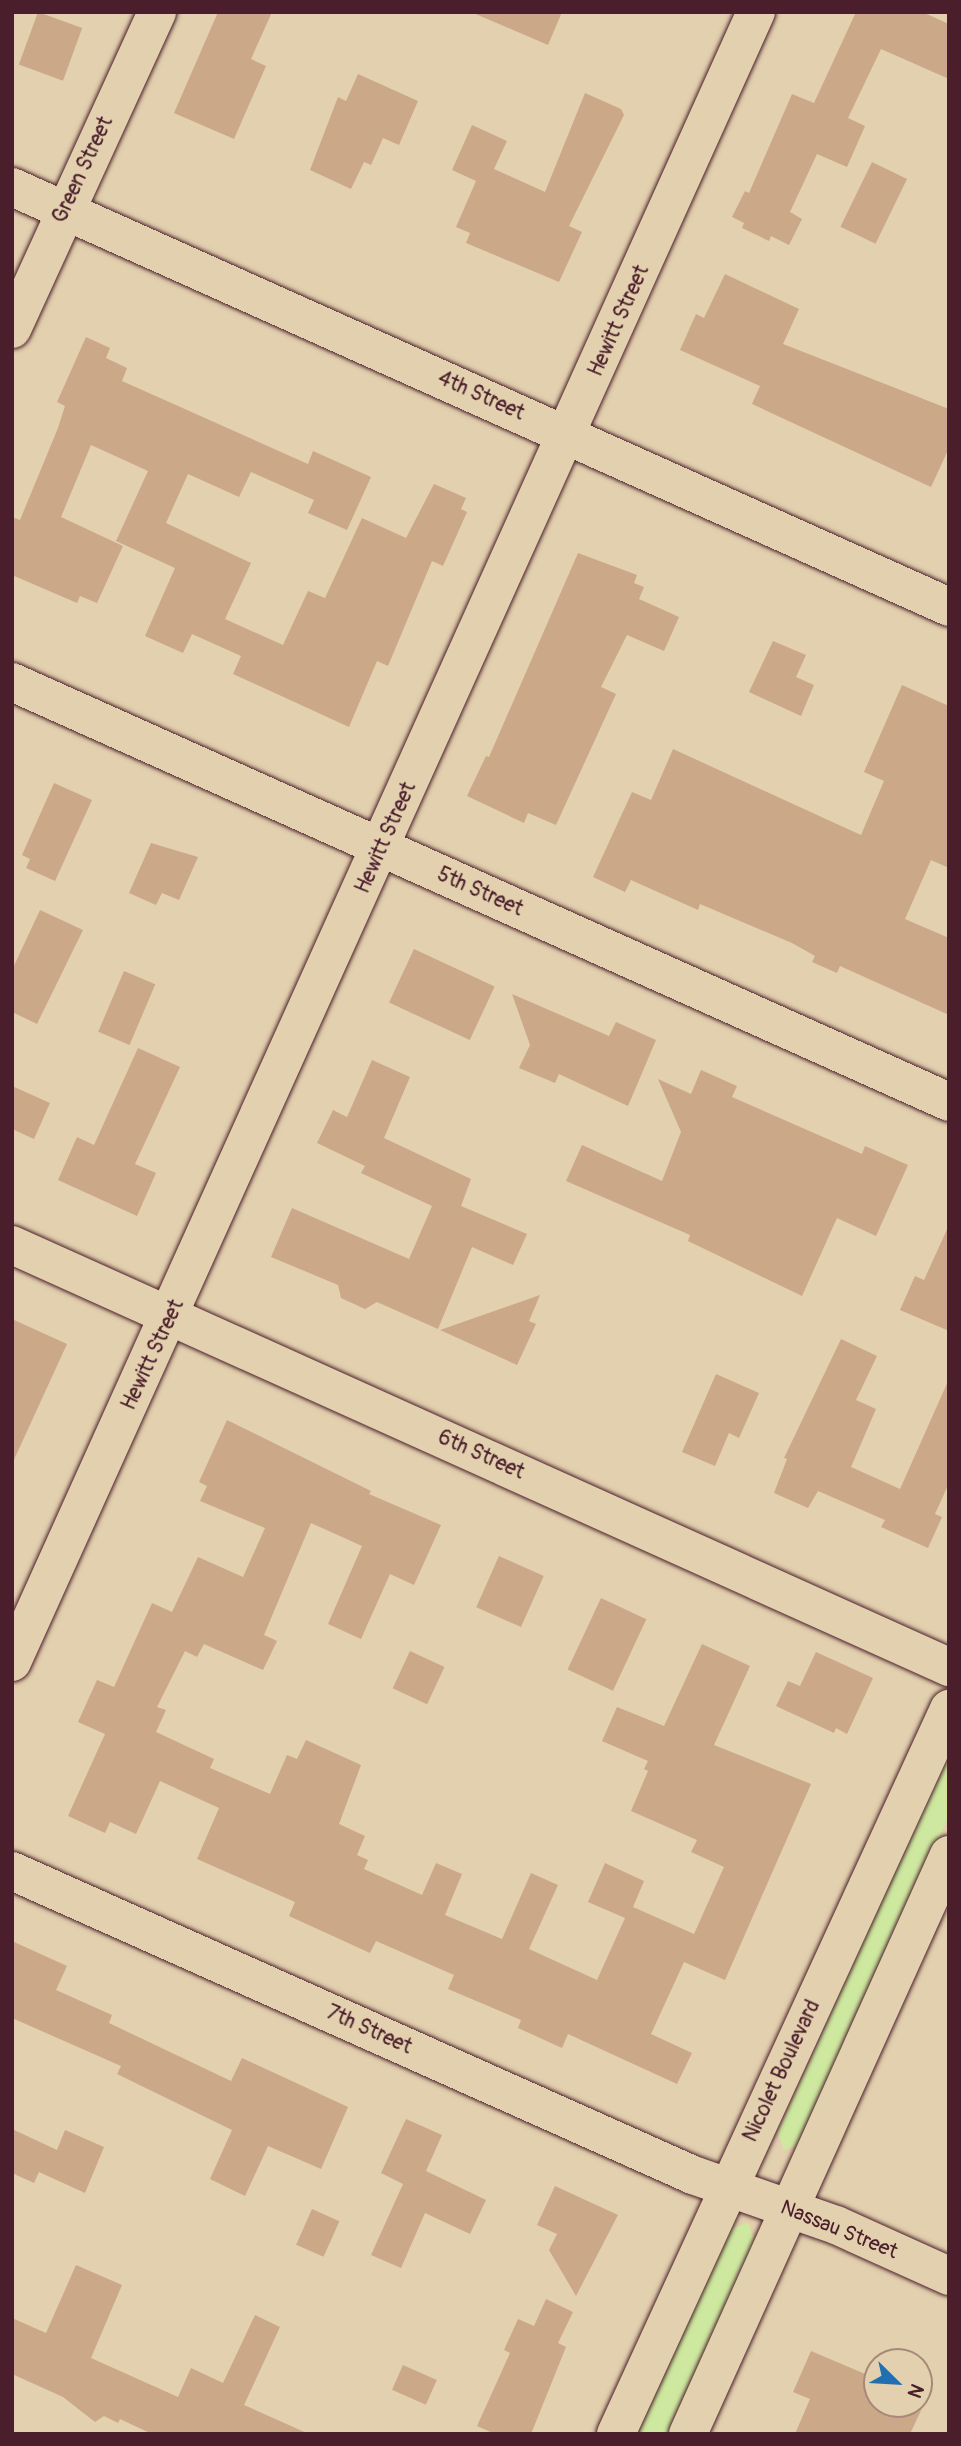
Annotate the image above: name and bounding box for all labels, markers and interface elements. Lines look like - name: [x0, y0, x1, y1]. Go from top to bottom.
- street label: Green Street: [47, 113, 119, 227]
- street label: Hewitt Street: [583, 261, 655, 381]
- street label: 4th Street: [434, 366, 528, 426]
- street label: Hewitt Street: [350, 778, 422, 898]
- street label: 5th Street: [433, 862, 527, 922]
- street label: Hewitt Street: [116, 1296, 190, 1414]
- street label: 6th Street: [434, 1425, 528, 1485]
- street label: Nicolet Boulevard: [738, 1996, 826, 2146]
- street label: 7th Street: [322, 2000, 416, 2060]
- street label: Nassau Street: [777, 2195, 901, 2265]
- north arrow: [863, 2348, 933, 2418]
- text: N: [902, 2380, 929, 2401]

